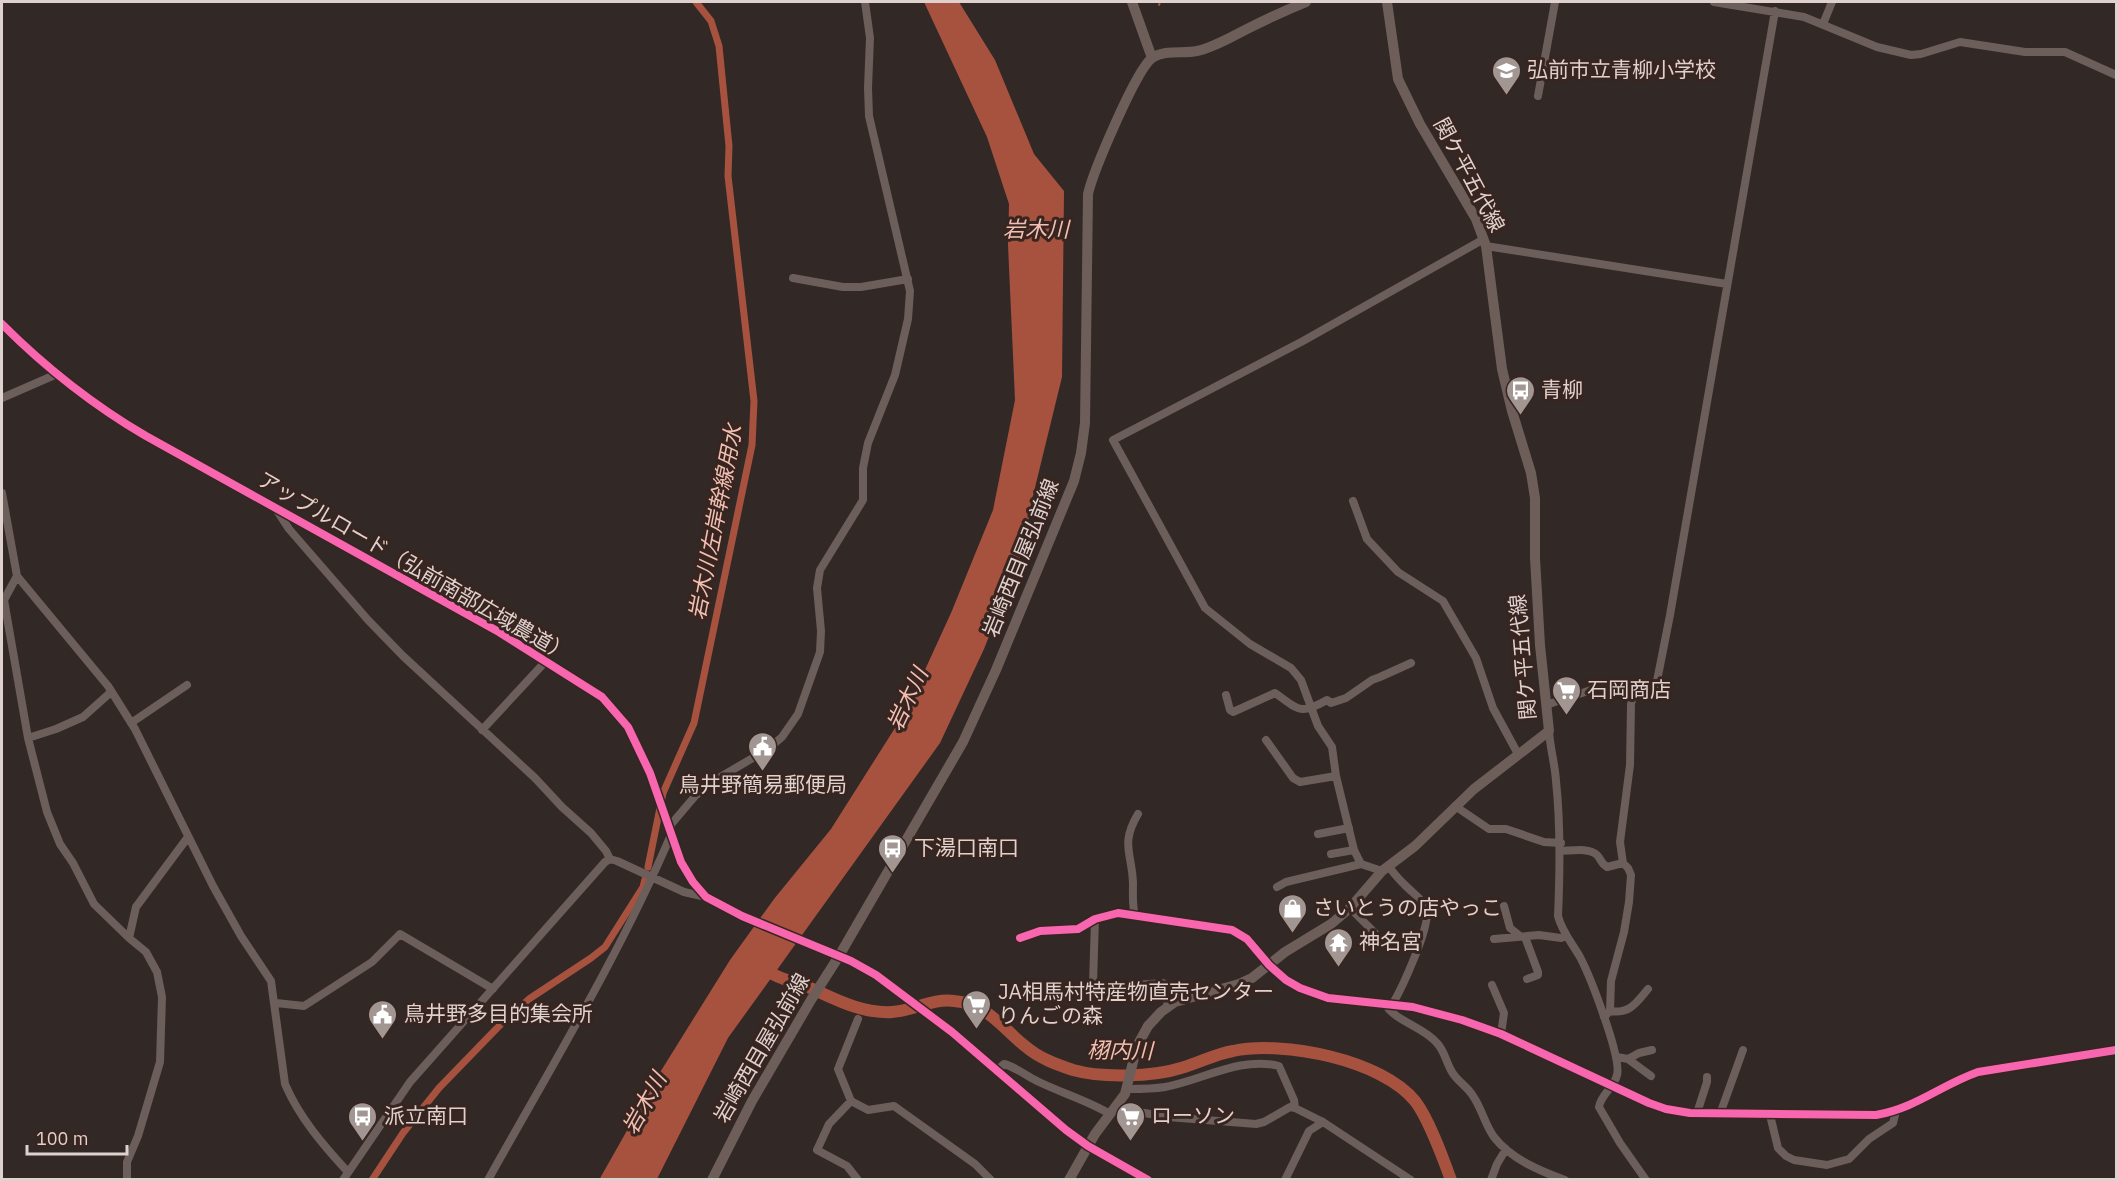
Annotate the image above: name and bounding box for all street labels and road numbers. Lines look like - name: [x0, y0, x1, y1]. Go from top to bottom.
- street label: 関ケ平五代線: [1428, 112, 1512, 237]
- street label: アップルロード（弘前南部広域農道）: [253, 465, 576, 668]
- street label: 岩崎西目屋弘前線: [976, 474, 1065, 641]
- street label: 関ケ平五代線: [1503, 593, 1541, 721]
- street label: 岩崎西目屋弘前線: [707, 968, 815, 1127]

